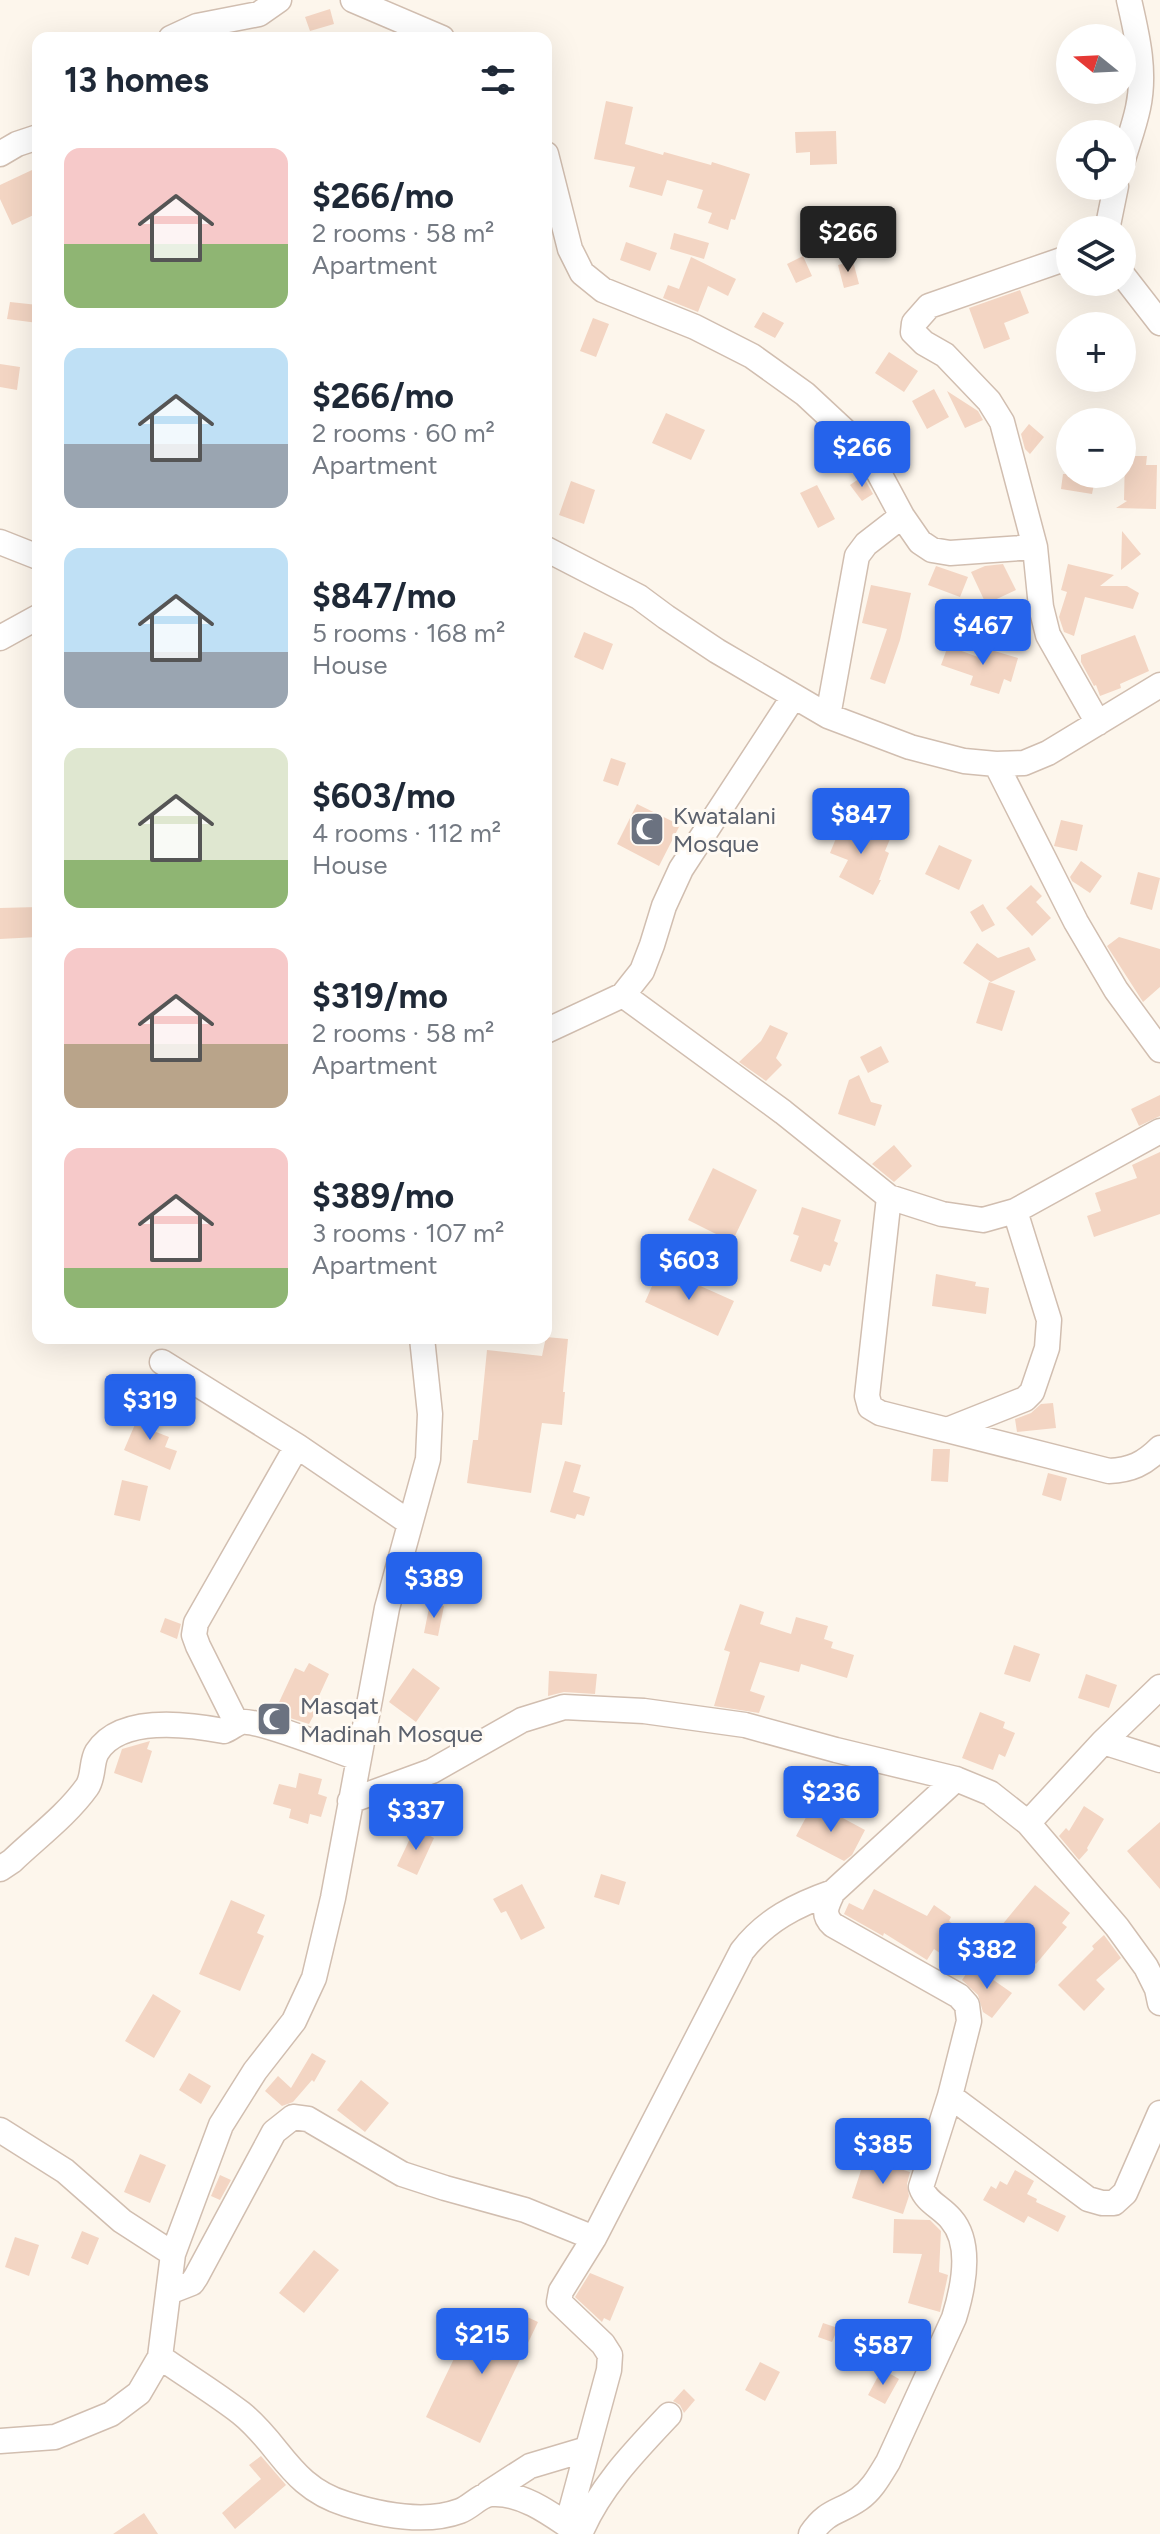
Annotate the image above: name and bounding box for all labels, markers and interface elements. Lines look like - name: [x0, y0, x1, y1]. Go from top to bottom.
- north arrow: [1056, 24, 1136, 104]
- map controls: [1056, 24, 1136, 488]
- icon: filters: [476, 58, 520, 102]
- text: 13 homes: [64, 60, 209, 101]
- button: locate: [1056, 120, 1136, 200]
- text: $266/mo: [312, 176, 454, 217]
- icon: home: [128, 180, 224, 276]
- pin: $266: [801, 206, 895, 274]
- text: $266: [818, 216, 878, 248]
- button: layers: [1056, 216, 1136, 296]
- text: 2 rooms · 58 m²: [312, 217, 494, 249]
- text: Apartment: [312, 249, 438, 281]
- button: +: [1056, 312, 1136, 392]
- text: $266/mo: [312, 376, 454, 417]
- icon: home: [128, 380, 224, 476]
- button: −: [1056, 408, 1136, 488]
- text: 2 rooms · 60 m²: [312, 417, 495, 449]
- pin: $266: [815, 421, 909, 489]
- text: $266: [832, 431, 892, 463]
- text: Apartment: [312, 449, 438, 481]
- text: $847/mo: [312, 576, 456, 617]
- icon: home: [128, 580, 224, 676]
- pin: $467: [936, 599, 1030, 667]
- text: $467: [953, 609, 1013, 641]
- text: 5 rooms · 168 m²: [312, 617, 505, 649]
- text: House: [312, 649, 387, 681]
- text: $603/mo: [312, 776, 456, 817]
- icon: home: [128, 780, 224, 876]
- pin: $847: [814, 788, 908, 856]
- text: $847: [830, 798, 892, 830]
- place label: Kwatalani Mosque: [673, 801, 776, 858]
- mosque icon: Kwatalani Mosque: [628, 810, 666, 848]
- text: 4 rooms · 112 m²: [312, 817, 501, 849]
- text: House: [312, 849, 387, 881]
- text: $319/mo: [312, 976, 448, 1017]
- icon: home: [128, 980, 224, 1076]
- text: 2 rooms · 58 m²: [312, 1017, 494, 1049]
- text: Apartment: [312, 1049, 438, 1081]
- text: $389/mo: [312, 1176, 454, 1217]
- icon: home: [128, 1180, 224, 1276]
- text: 3 rooms · 107 m²: [312, 1217, 505, 1249]
- pin: $603: [642, 1234, 736, 1302]
- text: $603: [659, 1244, 719, 1276]
- text: Apartment: [312, 1249, 438, 1281]
- pin: $319: [103, 1374, 197, 1442]
- text: $319: [123, 1384, 177, 1416]
- pin: $389: [387, 1552, 481, 1620]
- text: $389: [404, 1562, 464, 1594]
- place label: Masqat Madinah Mosque: [300, 1691, 483, 1748]
- mosque icon: Masqat Madinah Mosque: [255, 1700, 293, 1738]
- pin: $236: [784, 1766, 878, 1834]
- text: $236: [802, 1776, 861, 1808]
- pin: $337: [369, 1784, 463, 1852]
- text: $337: [387, 1794, 445, 1826]
- pin: $382: [940, 1923, 1034, 1991]
- text: $382: [957, 1933, 1017, 1965]
- pin: $385: [836, 2118, 930, 2186]
- text: $385: [853, 2128, 913, 2160]
- pin: $215: [435, 2308, 529, 2376]
- text: $215: [454, 2318, 510, 2350]
- pin: $587: [836, 2319, 930, 2387]
- text: $587: [853, 2329, 913, 2361]

